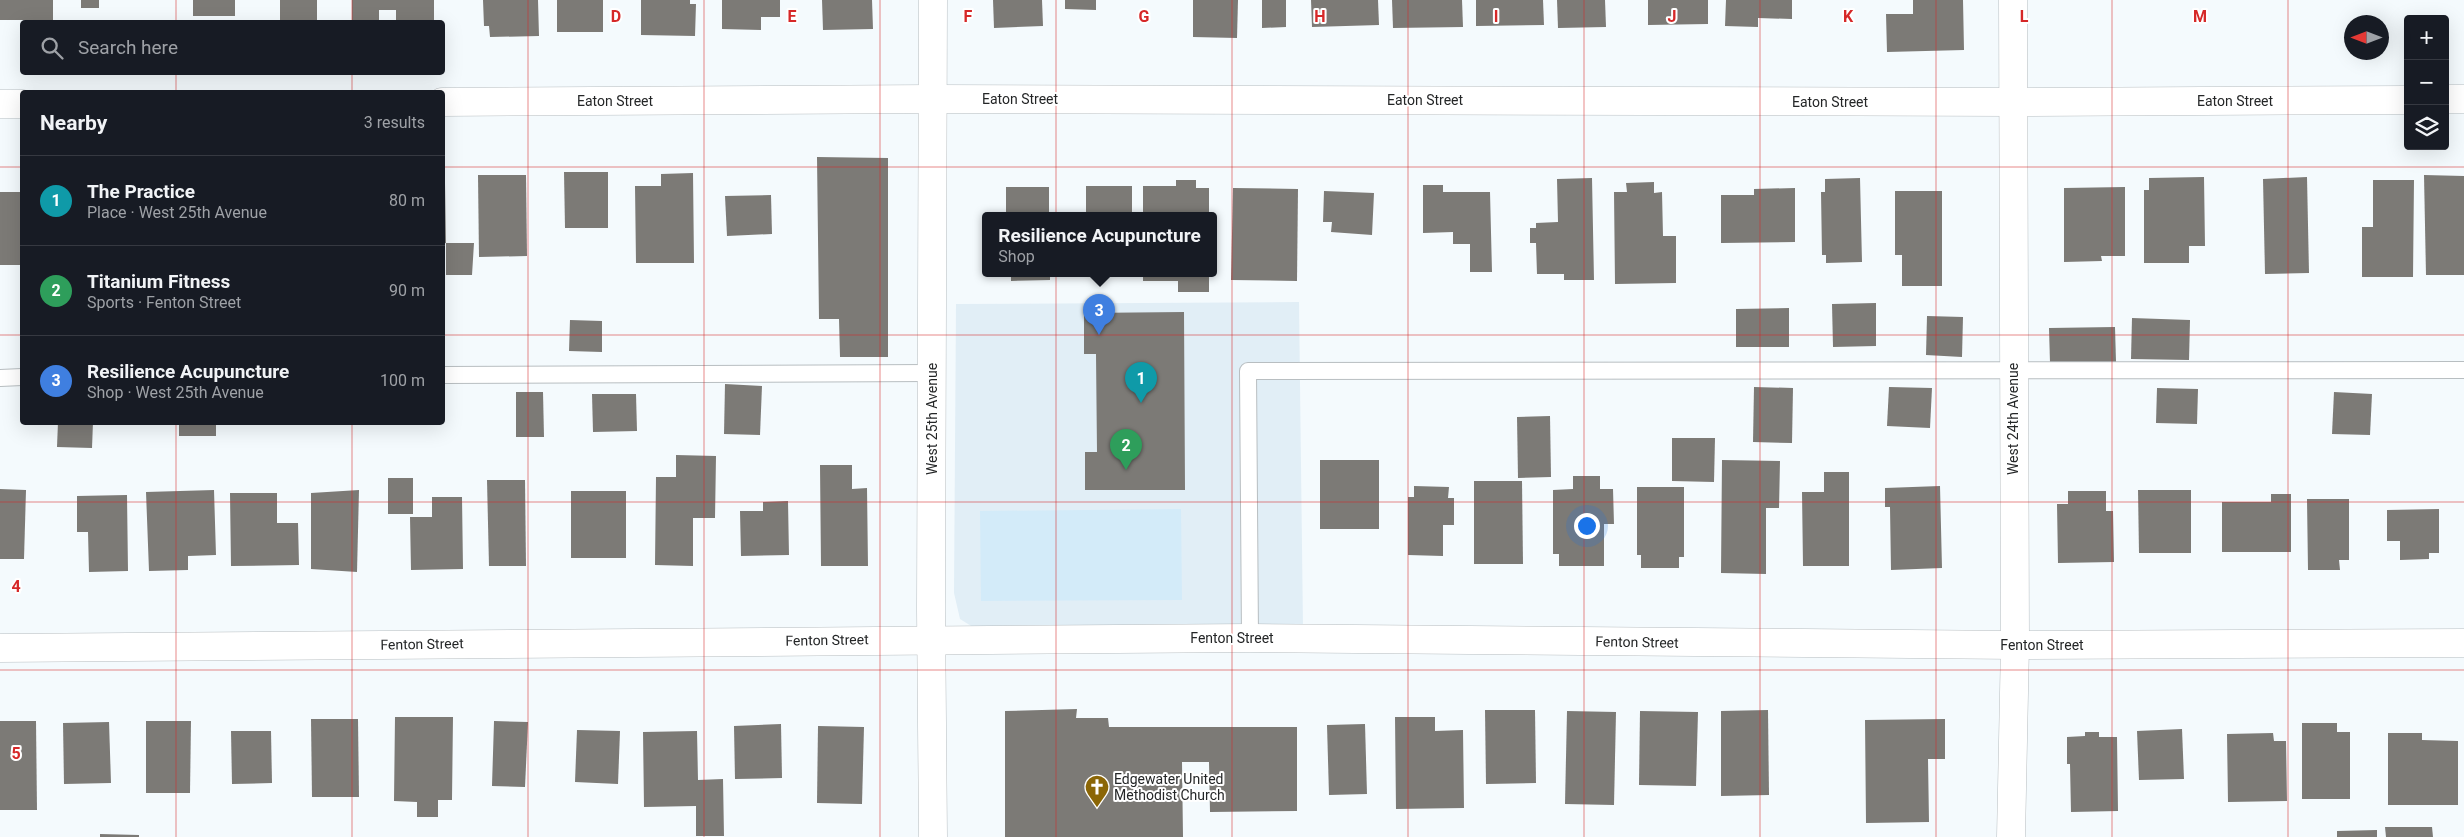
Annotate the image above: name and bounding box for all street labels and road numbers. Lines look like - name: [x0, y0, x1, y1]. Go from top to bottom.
- street label: Eaton Street: [982, 91, 1058, 107]
- street label: Eaton Street: [1387, 92, 1463, 108]
- street label: Eaton Street: [577, 93, 653, 109]
- street label: Eaton Street: [2197, 93, 2273, 109]
- street label: Eaton Street: [1792, 94, 1868, 110]
- street label: West 25th Avenue: [924, 363, 940, 475]
- street label: West 24th Avenue: [2005, 363, 2021, 475]
- street label: Fenton Street: [1190, 630, 1274, 646]
- street label: Fenton Street: [785, 631, 869, 649]
- street label: Fenton Street: [1595, 633, 1679, 651]
- street label: Fenton Street: [380, 635, 464, 653]
- street label: Fenton Street: [2000, 637, 2084, 653]

